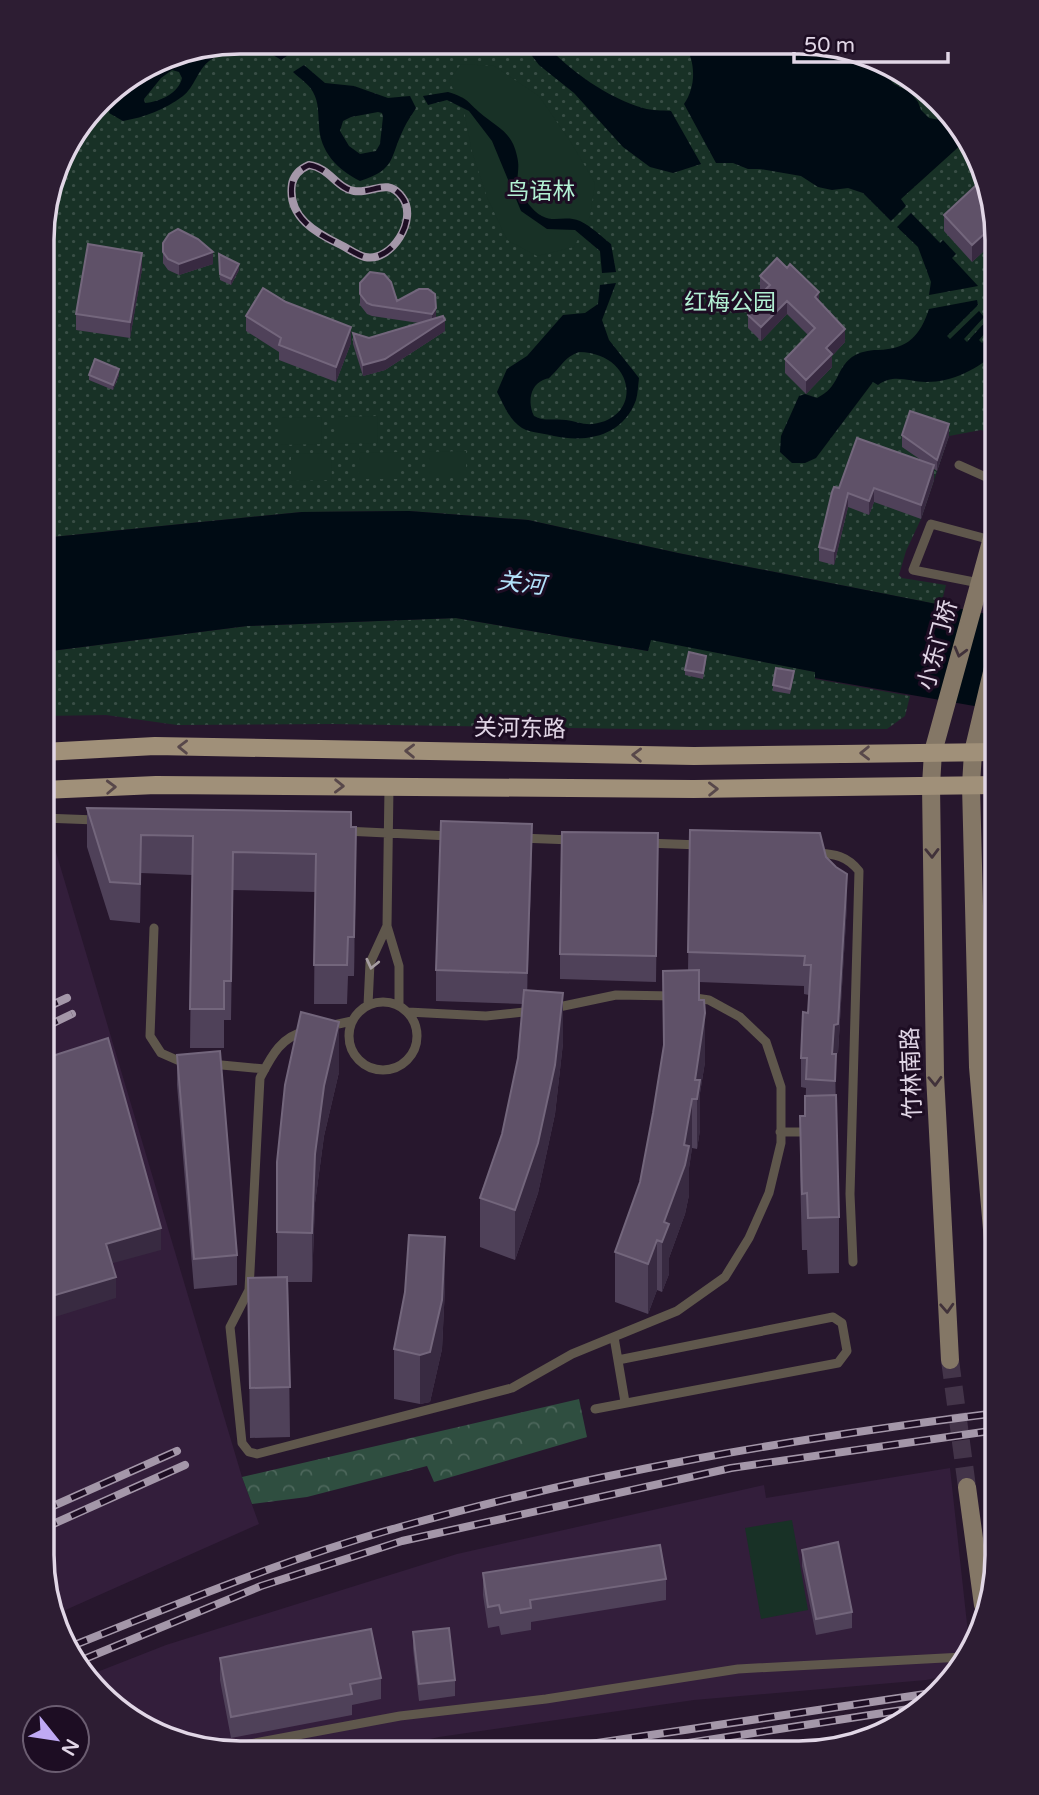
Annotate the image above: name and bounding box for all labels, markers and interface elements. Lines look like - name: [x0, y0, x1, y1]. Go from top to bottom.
- scale bar: [794, 21, 948, 65]
- text: 50 m: [804, 33, 855, 58]
- park label: 鸟语林: [507, 178, 576, 206]
- park label: 红梅公园: [684, 289, 776, 317]
- water label: 关河: [496, 567, 550, 601]
- street label: 小东门桥: [913, 597, 963, 693]
- one-way arrow: [954, 646, 969, 658]
- street label: 关河东路: [474, 714, 566, 744]
- one-way arrow: [177, 739, 188, 754]
- one-way arrow: [404, 743, 415, 759]
- one-way arrow: [859, 745, 870, 761]
- one-way arrow: [632, 747, 642, 763]
- one-way arrow: [334, 778, 344, 794]
- one-way arrow: [106, 779, 117, 794]
- one-way arrow: [708, 781, 719, 796]
- one-way arrow: [924, 848, 939, 859]
- one-way arrow: [366, 958, 380, 970]
- street label: 竹林南路: [896, 1027, 928, 1119]
- one-way arrow: [928, 1076, 943, 1087]
- one-way arrow: [939, 1303, 954, 1314]
- north arrow: [21, 1704, 91, 1774]
- text: N: [57, 1735, 83, 1759]

